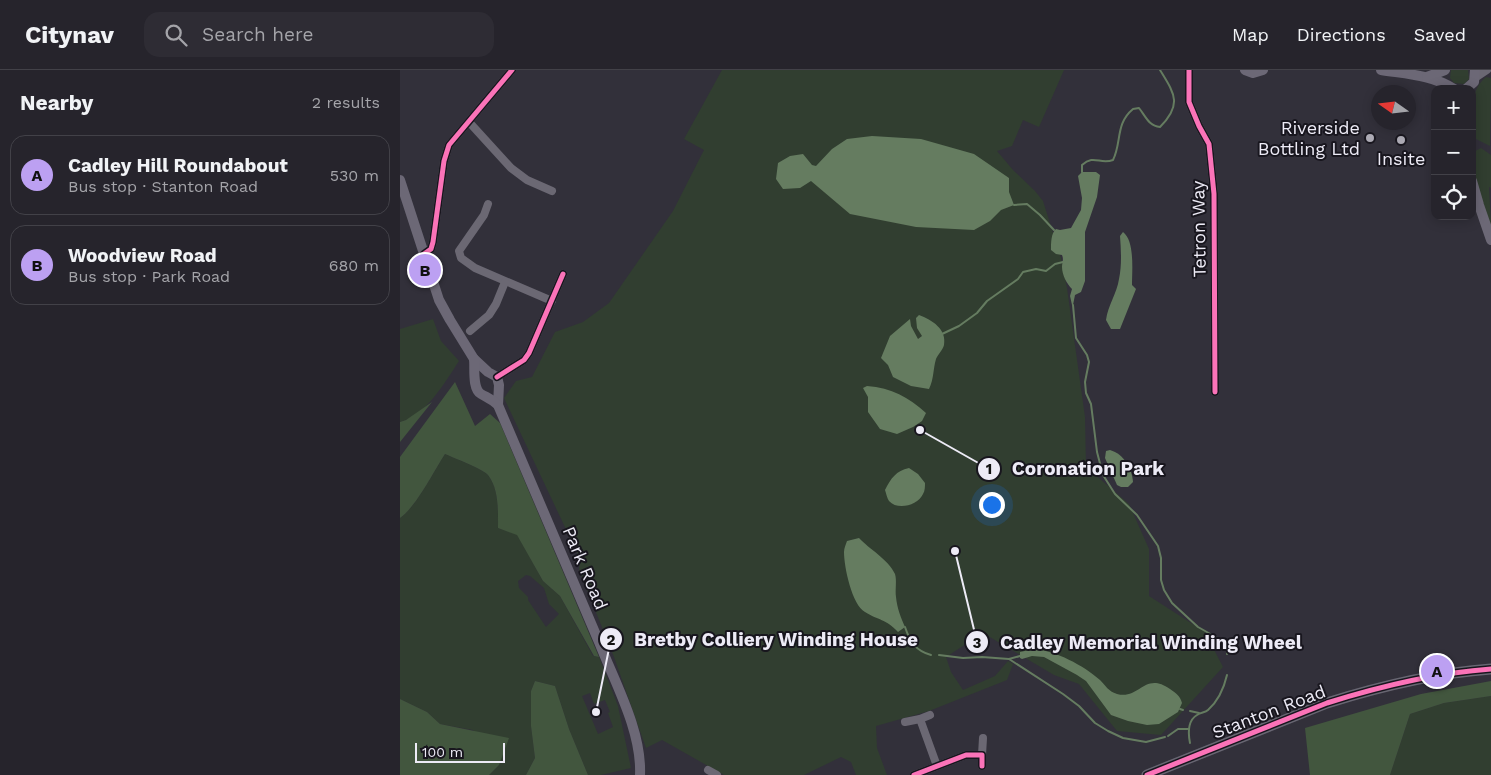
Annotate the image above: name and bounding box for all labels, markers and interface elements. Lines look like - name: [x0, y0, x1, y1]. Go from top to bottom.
- search box: [144, 12, 494, 57]
- text: Citynav: [25, 21, 114, 49]
- icon: search: [162, 21, 190, 49]
- text: Search here: [202, 23, 313, 46]
- text: Map: [1232, 24, 1269, 45]
- text: Directions: [1297, 24, 1386, 45]
- text: Saved: [1414, 24, 1466, 45]
- north arrow: [1371, 85, 1416, 130]
- map controls: [1431, 85, 1476, 220]
- button: +: [1431, 85, 1476, 130]
- text: Nearby: [20, 90, 93, 115]
- text: 2 results: [312, 93, 380, 112]
- place label: Riverside Bottling Ltd: [1258, 117, 1360, 159]
- button: −: [1431, 130, 1476, 175]
- marker: Riverside Bottling Ltd: [1364, 132, 1376, 144]
- marker: Insite: [1395, 134, 1407, 146]
- place label: Insite: [1377, 148, 1425, 169]
- text: Cadley Hill Roundabout: [68, 154, 288, 177]
- text: A: [32, 166, 42, 185]
- text: 530 m: [330, 166, 379, 185]
- button: locate: [1431, 175, 1476, 220]
- text: Bus stop · Stanton Road: [68, 177, 258, 196]
- street label: Tetron Way: [1187, 180, 1210, 278]
- text: Woodview Road: [68, 244, 217, 267]
- pin: B: [409, 251, 441, 289]
- text: B: [32, 256, 42, 275]
- text: 680 m: [329, 256, 379, 275]
- text: Bus stop · Park Road: [68, 267, 230, 286]
- callout: Coronation Park: [977, 452, 1174, 486]
- text: Coronation Park: [1012, 457, 1164, 480]
- text: 1: [986, 460, 992, 478]
- your location: [979, 492, 1005, 518]
- street label: Park Road: [559, 523, 612, 613]
- callout: Bretby Colliery Winding House: [599, 622, 929, 656]
- callout: Cadley Memorial Winding Wheel: [965, 625, 1313, 659]
- text: Bretby Colliery Winding House: [634, 628, 918, 651]
- text: 2: [607, 631, 616, 649]
- text: Cadley Memorial Winding Wheel: [1000, 631, 1303, 654]
- text: 3: [973, 634, 982, 652]
- pin: A: [1421, 652, 1453, 690]
- street label: Stanton Road: [1209, 680, 1329, 743]
- scale bar: [415, 740, 505, 763]
- text: 100 m: [422, 744, 463, 760]

